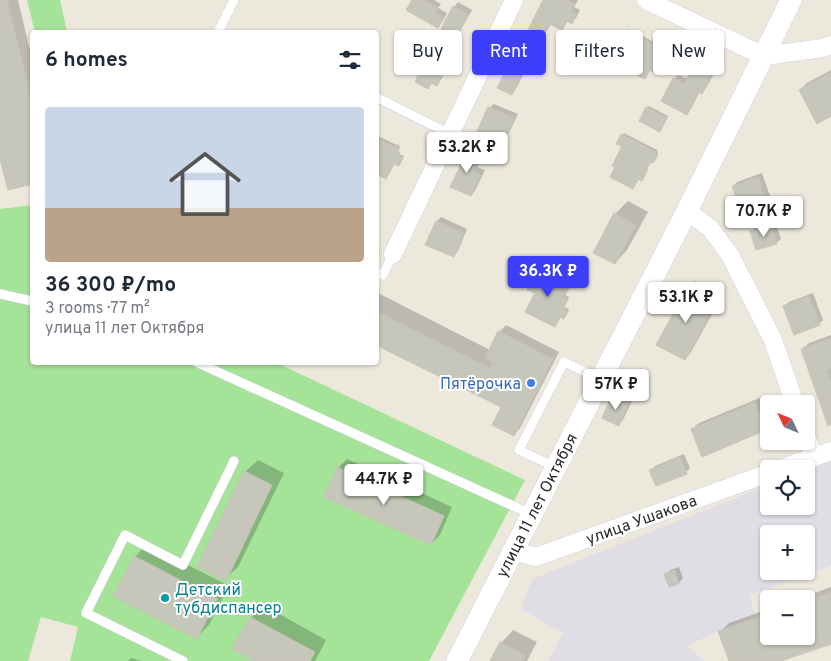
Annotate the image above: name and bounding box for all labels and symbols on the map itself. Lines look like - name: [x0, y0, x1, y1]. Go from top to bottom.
- pin: 53.2K ₽: [421, 132, 513, 174]
- pin: 70.7K ₽: [718, 196, 810, 238]
- pin: 36.3K ₽: [502, 256, 594, 298]
- pin: 53.1K ₽: [640, 282, 732, 324]
- pin: 57K ₽: [581, 368, 651, 411]
- place label: Пятёрочка: [440, 375, 521, 395]
- marker: Пятёрочка: [525, 377, 537, 389]
- north arrow: [760, 395, 815, 450]
- street label: улица 11 лет Октября: [493, 430, 583, 581]
- pin: 44.7K ₽: [338, 464, 430, 506]
- street label: улица Ушакова: [583, 492, 700, 550]
- place label: Детский тубдиспансер: [175, 581, 282, 619]
- marker: Детский тубдиспансер: [159, 592, 171, 604]

